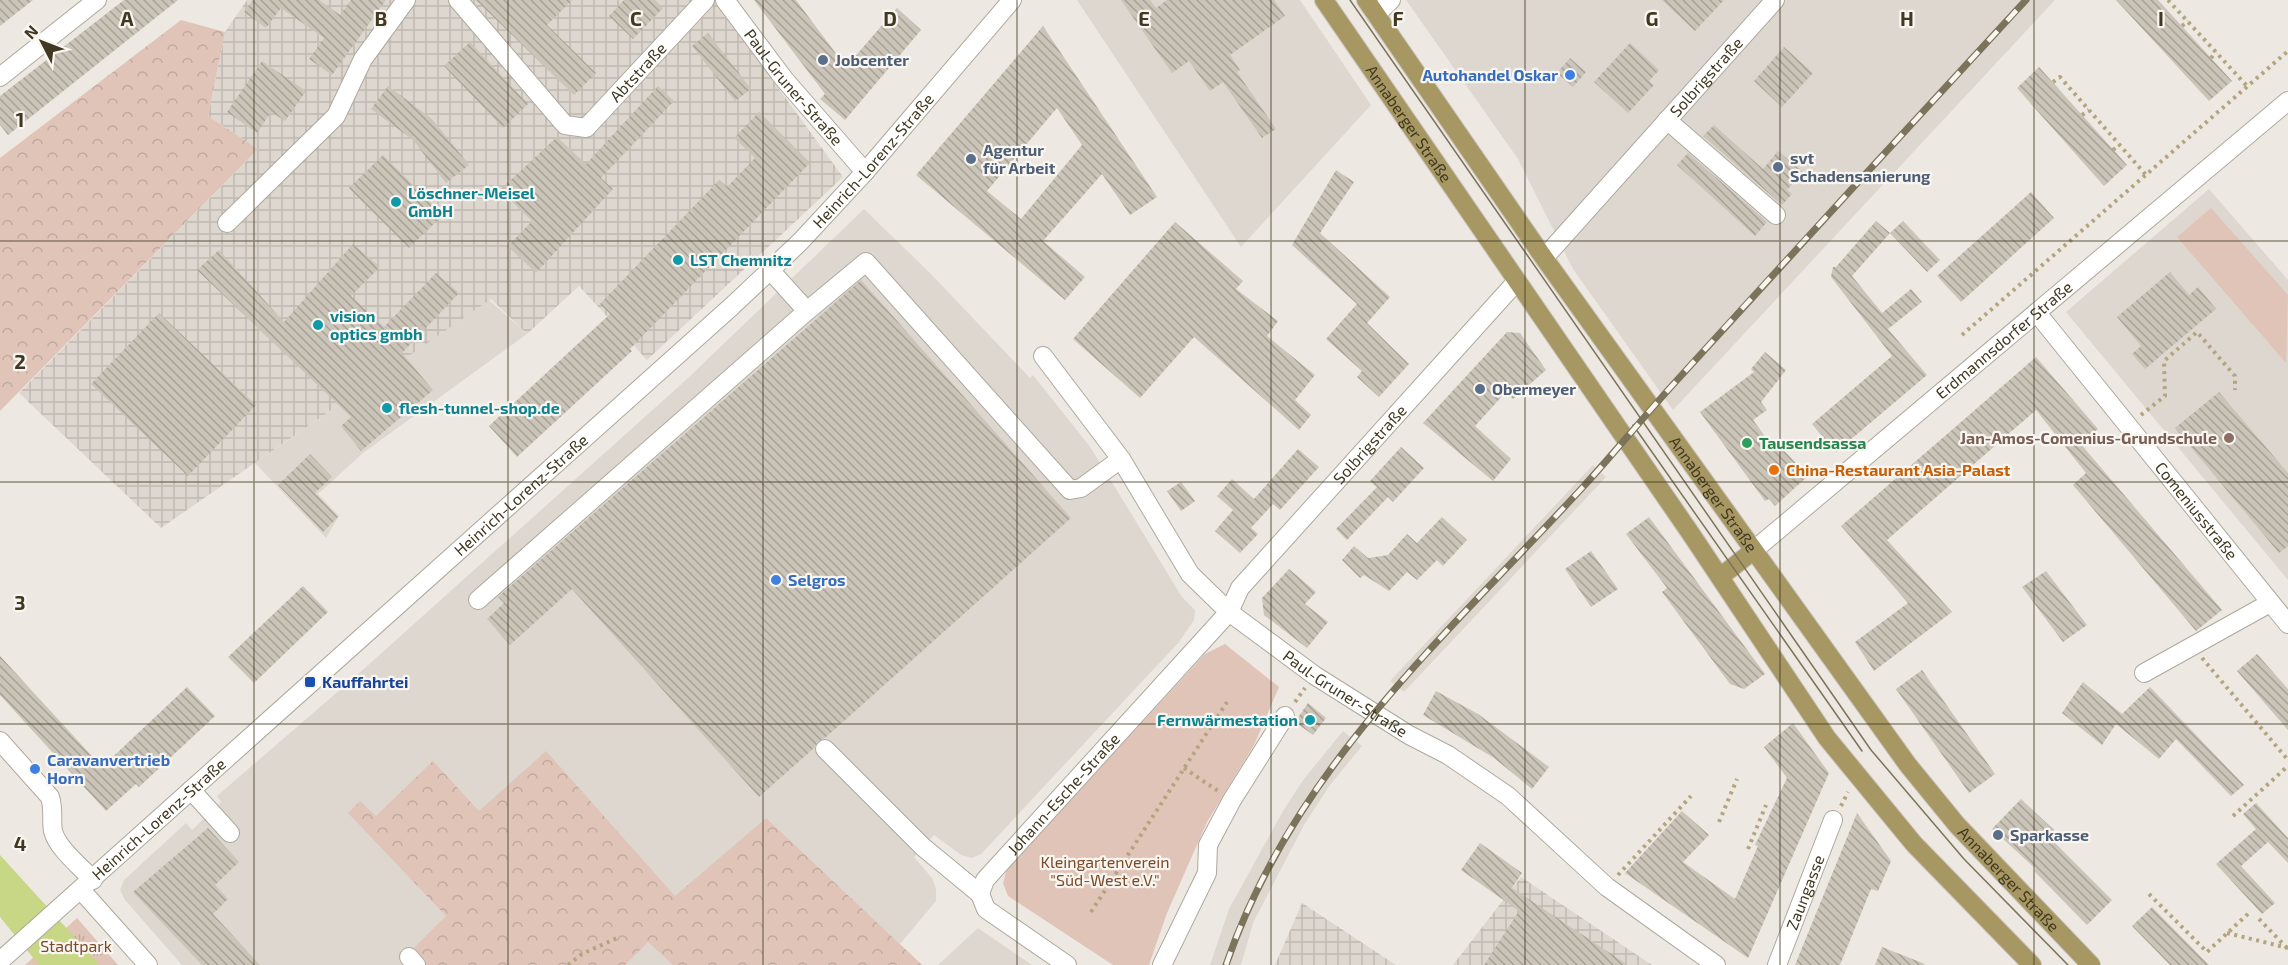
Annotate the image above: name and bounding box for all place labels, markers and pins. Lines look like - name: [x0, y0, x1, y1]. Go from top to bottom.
- place label: Jobcenter: [835, 50, 909, 69]
- marker: Jobcenter: [816, 53, 830, 67]
- place label: Autohandel Oskar: [1422, 65, 1558, 84]
- marker: Autohandel Oskar: [1563, 68, 1577, 82]
- place label: Agentur für Arbeit: [983, 140, 1056, 177]
- place label: svt Schadensanierung: [1790, 148, 1931, 185]
- marker: Agentur für Arbeit: [964, 152, 978, 166]
- marker: svt Schadensanierung: [1771, 160, 1785, 174]
- place label: Löschner-Meisel GmbH: [408, 183, 536, 220]
- marker: Löschner-Meisel GmbH: [389, 195, 403, 209]
- place label: LST Chemnitz: [690, 250, 792, 269]
- marker: LST Chemnitz: [671, 253, 685, 267]
- place label: vision optics gmbh: [330, 306, 423, 343]
- marker: vision optics gmbh: [311, 318, 325, 332]
- place label: Obermeyer: [1492, 379, 1576, 399]
- marker: Obermeyer: [1473, 382, 1487, 396]
- place label: flesh-tunnel-shop.de: [399, 398, 560, 417]
- marker: flesh-tunnel-shop.de: [380, 401, 394, 415]
- place label: Jan-Amos-Comenius-Grundschule: [1960, 428, 2217, 447]
- marker: Jan-Amos-Comenius-Grundschule: [2222, 431, 2236, 445]
- place label: Tausendsassa: [1759, 433, 1866, 452]
- marker: Tausendsassa: [1740, 436, 1754, 450]
- place label: China-Restaurant Asia-Palast: [1786, 460, 2011, 479]
- marker: China-Restaurant Asia-Palast: [1767, 463, 1781, 477]
- place label: Selgros: [788, 570, 846, 589]
- marker: Selgros: [769, 573, 783, 587]
- place label: Kauffahrtei: [322, 672, 408, 691]
- marker: Kauffahrtei: [303, 675, 317, 689]
- place label: Fernwärmestation: [1157, 710, 1298, 729]
- marker: Fernwärmestation: [1303, 713, 1317, 727]
- place label: Caravanvertrieb Horn: [47, 750, 170, 787]
- marker: Caravanvertrieb Horn: [28, 762, 42, 776]
- place label: Sparkasse: [2010, 825, 2089, 844]
- marker: Sparkasse: [1991, 828, 2005, 842]

